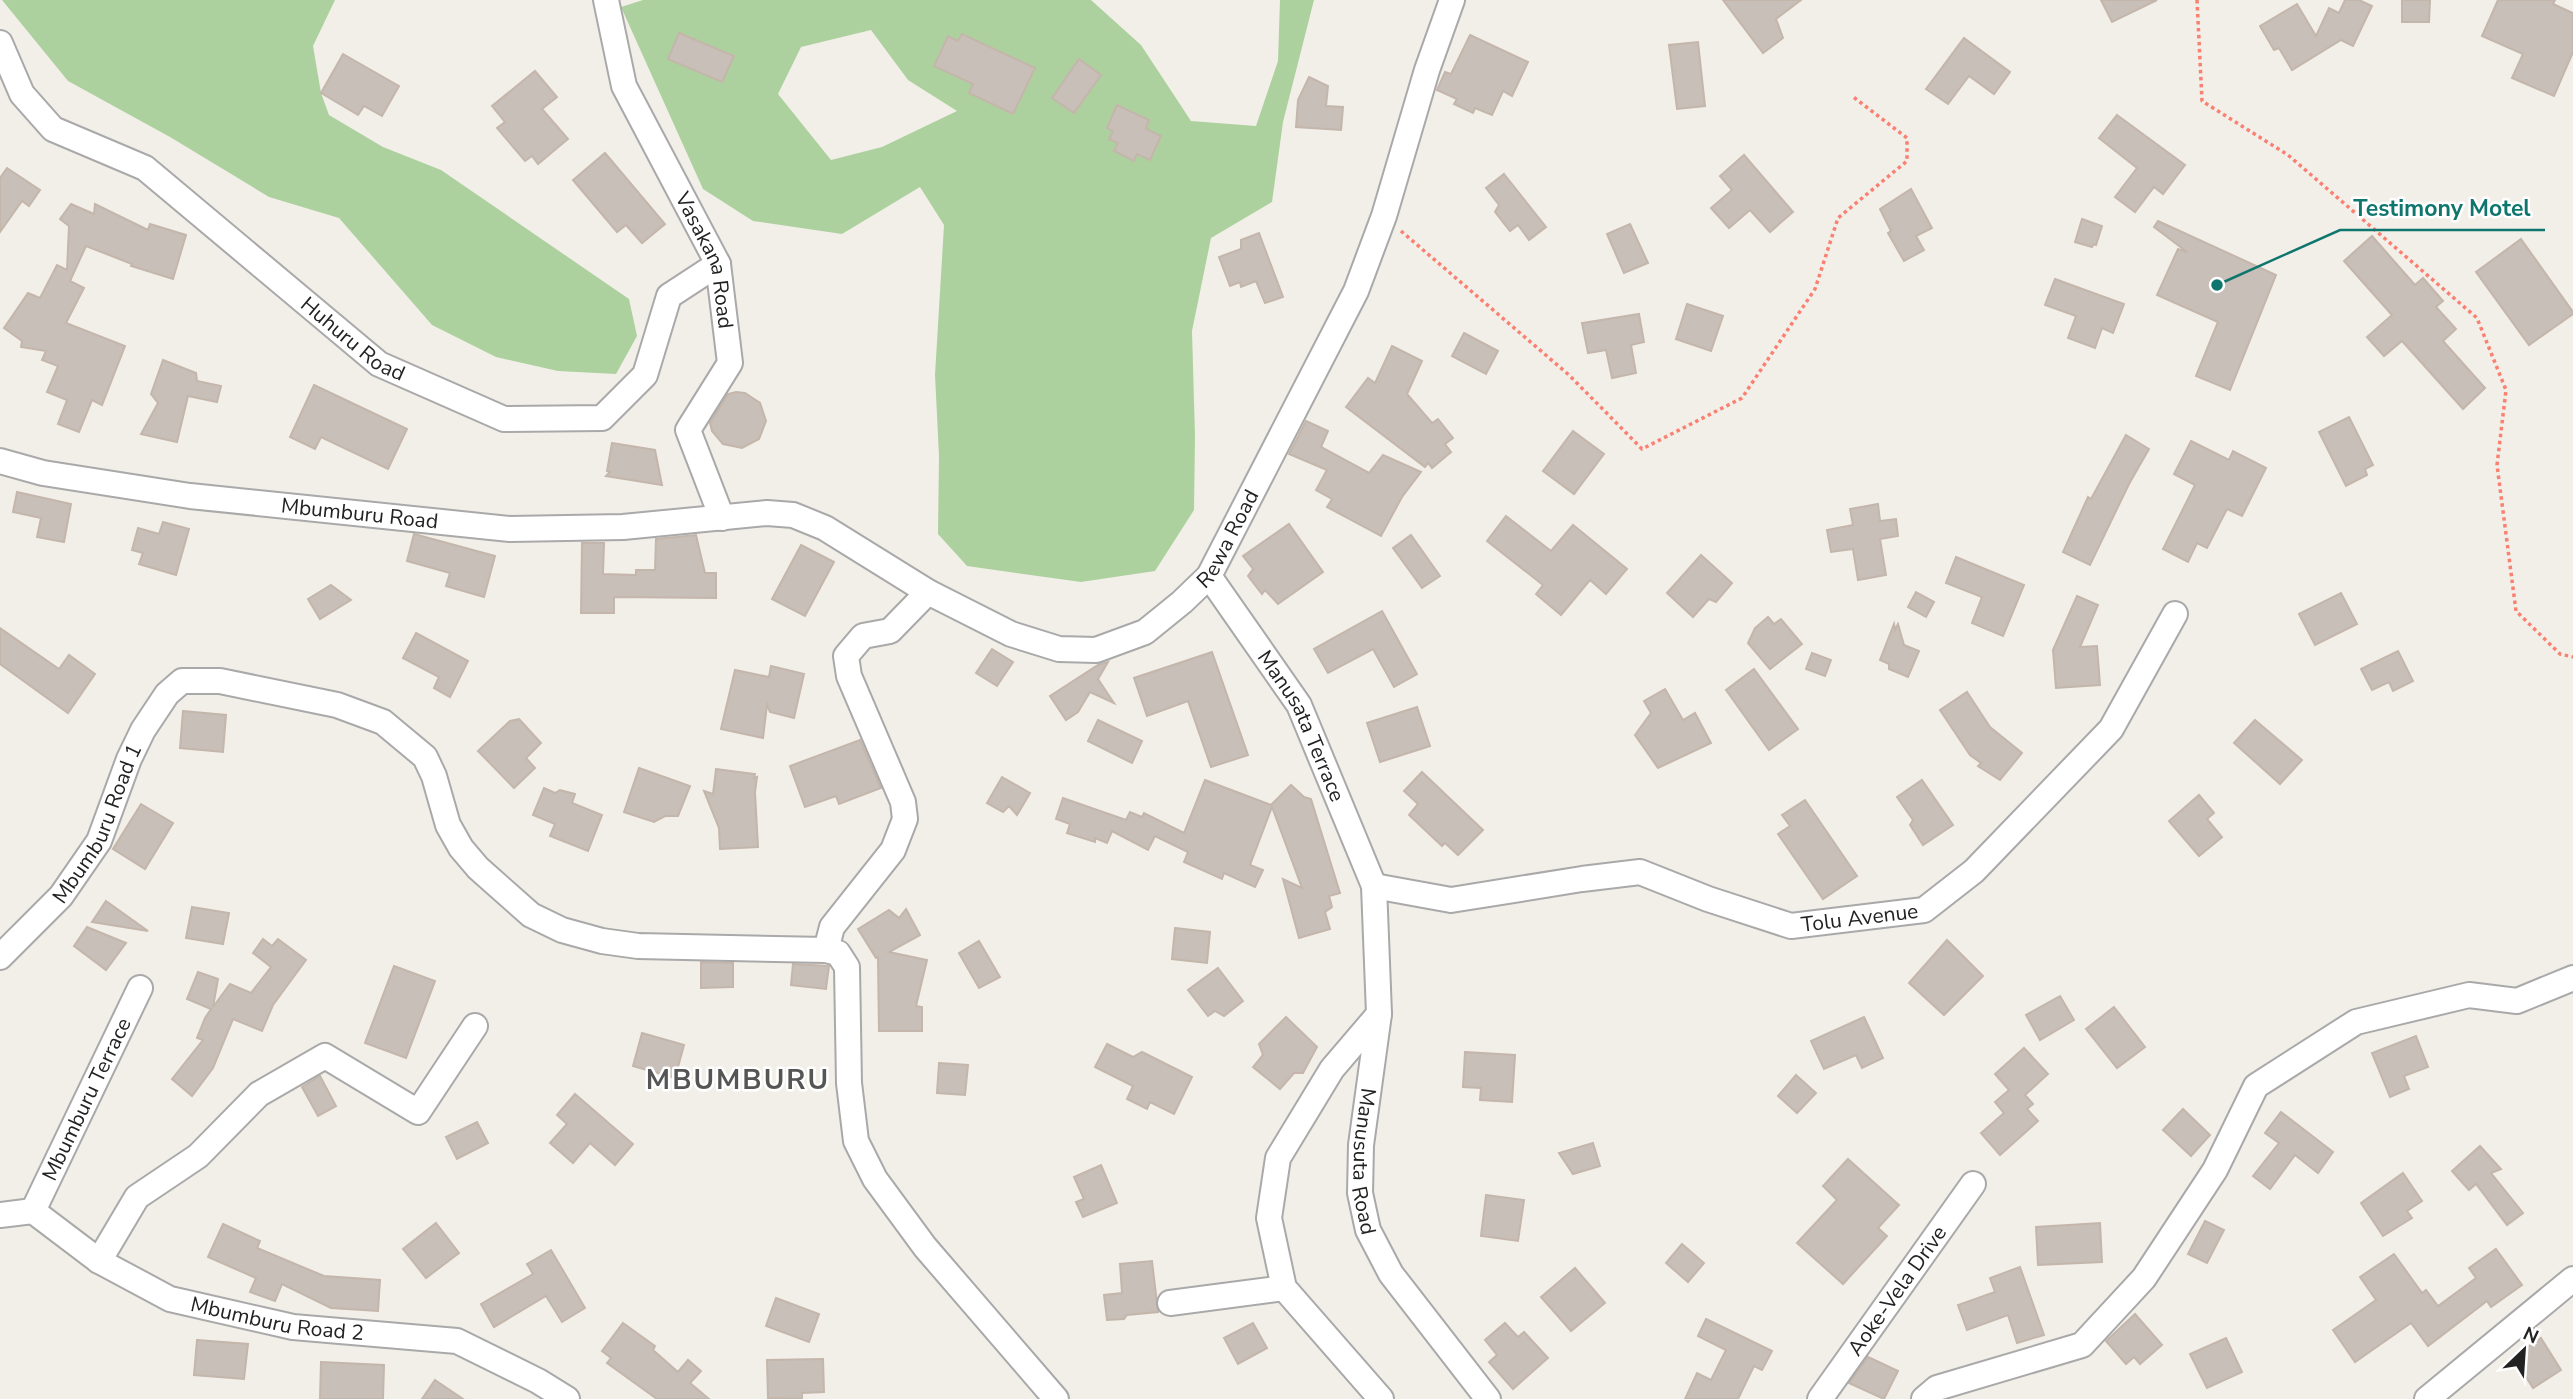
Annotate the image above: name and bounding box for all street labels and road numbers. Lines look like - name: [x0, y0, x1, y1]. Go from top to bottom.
- street label: Vasakana Road: [668, 186, 740, 330]
- street label: Huhuru Road: [295, 290, 409, 388]
- street label: Rewa Road: [1190, 485, 1265, 595]
- street label: Mbumburu Road: [280, 491, 440, 536]
- street label: Manusata Terrace: [1251, 645, 1351, 806]
- street label: Mbumburu Road 1: [46, 739, 148, 909]
- street label: Tolu Avenue: [1800, 897, 1920, 939]
- street label: Mbumburu Terrace: [36, 1013, 138, 1185]
- street label: Manusuta Road: [1345, 1086, 1383, 1237]
- street label: Aoke-Vela Drive: [1841, 1220, 1953, 1361]
- street label: Mbumburu Road 2: [188, 1290, 365, 1347]

